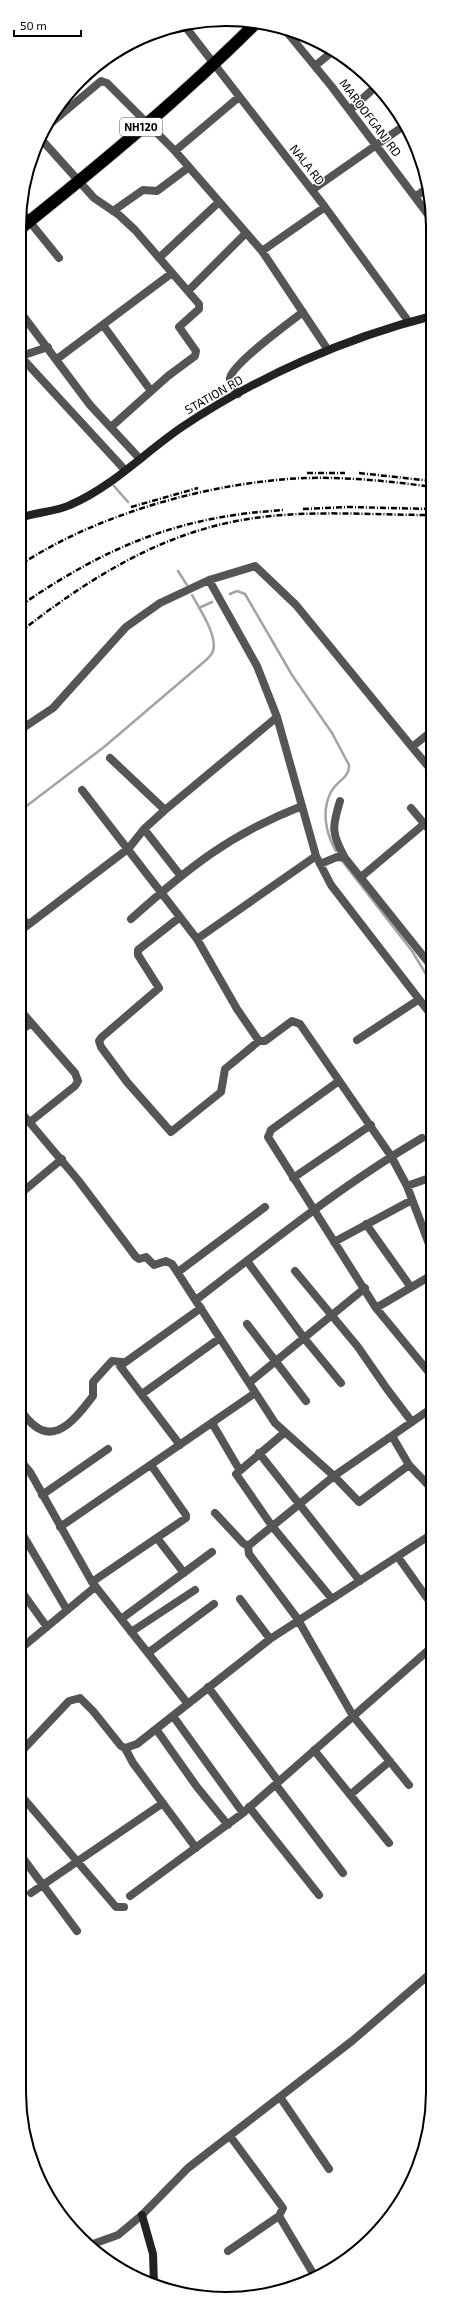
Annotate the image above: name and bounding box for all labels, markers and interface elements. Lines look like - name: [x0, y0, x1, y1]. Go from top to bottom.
- scale bar: [14, 12, 81, 38]
- text: 50 m: [20, 18, 47, 32]
- street label: MAROOFGANJ RD: [337, 76, 405, 159]
- road number: NH120: [120, 118, 162, 136]
- street label: NALA RD: [288, 141, 328, 187]
- street label: STATION RD: [182, 372, 245, 416]

